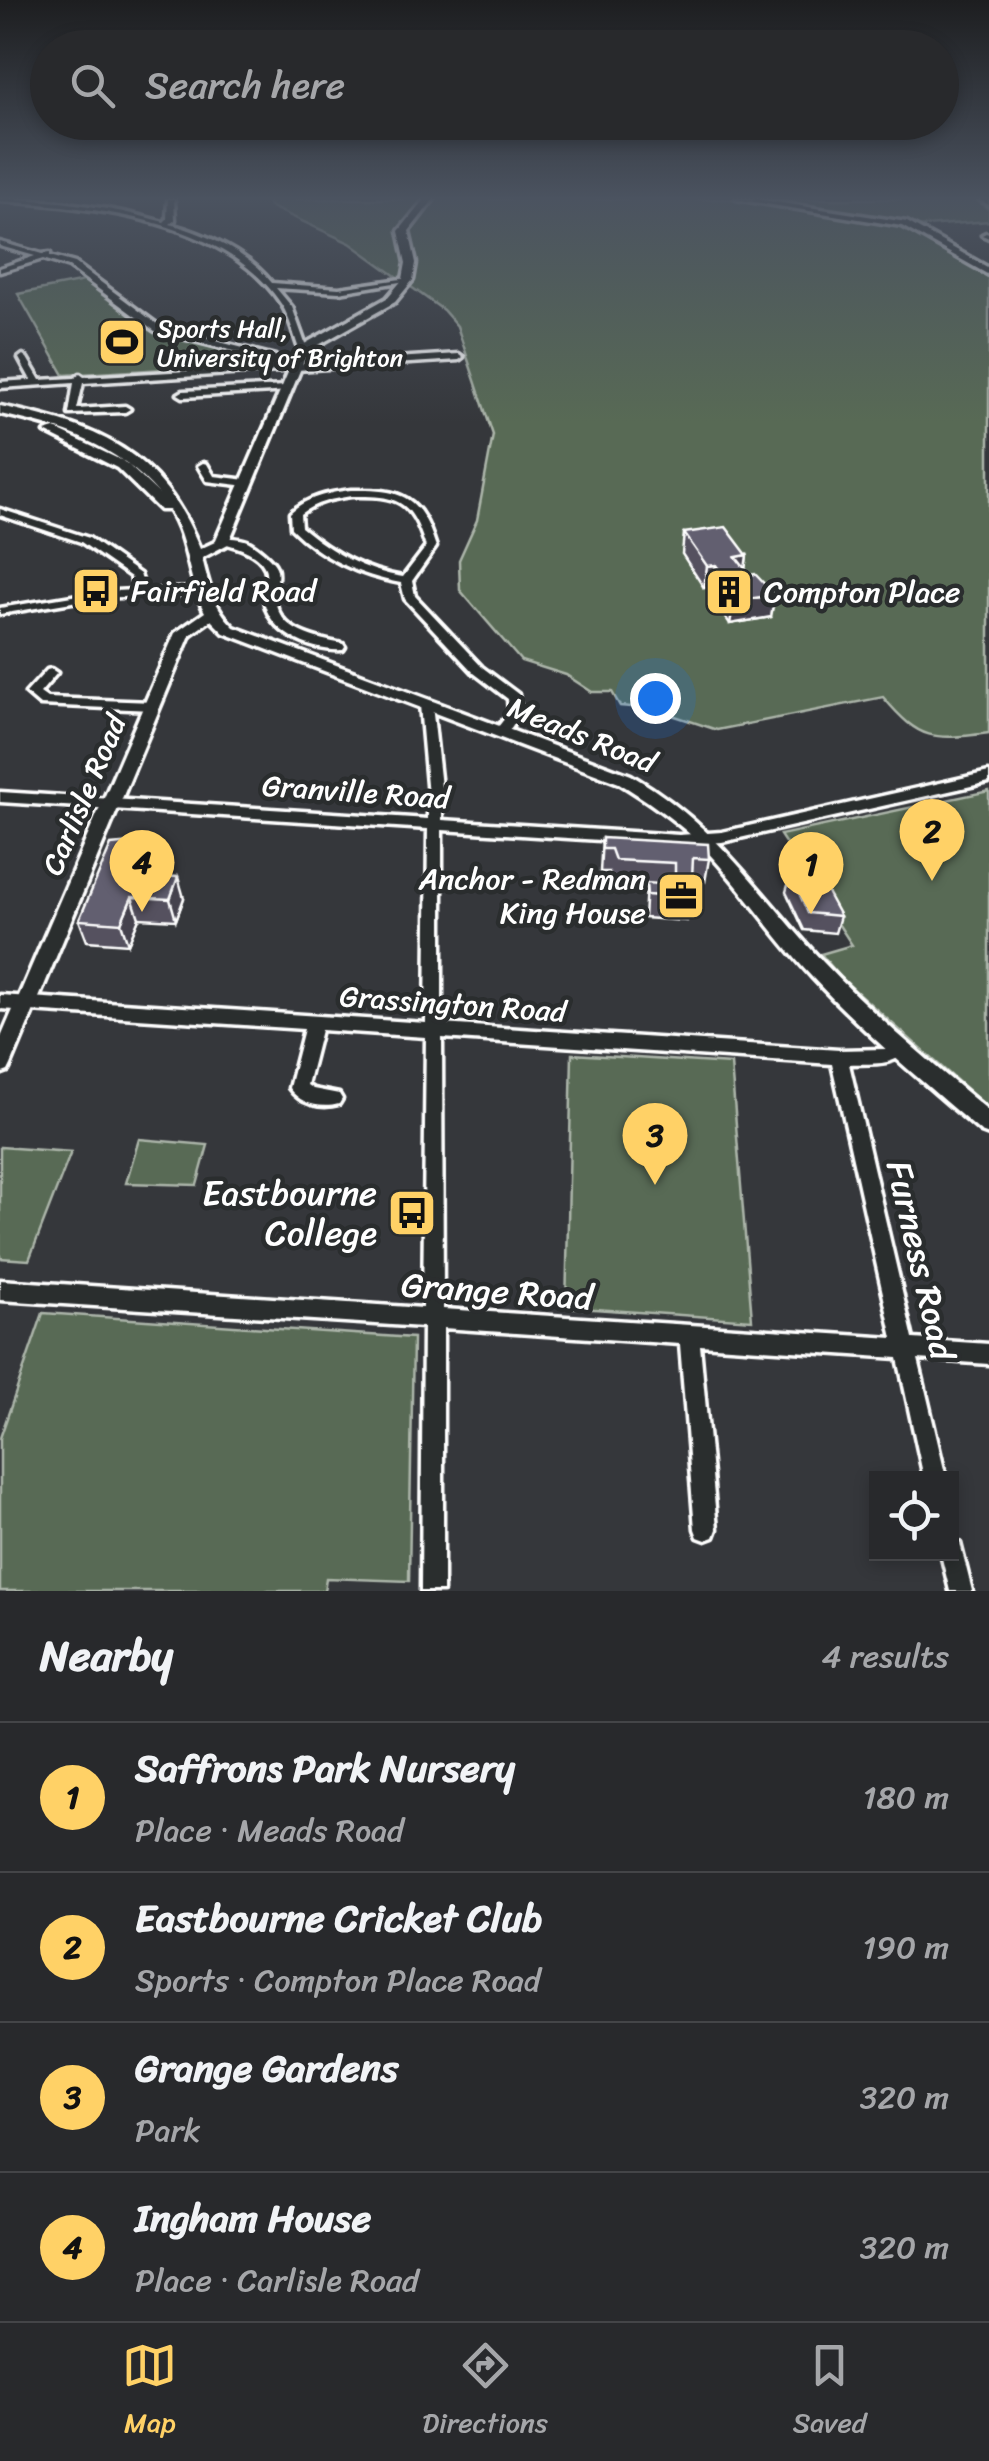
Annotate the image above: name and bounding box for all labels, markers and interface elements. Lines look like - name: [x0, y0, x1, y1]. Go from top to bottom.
- search box: [30, 30, 959, 140]
- text: Search here: [145, 52, 345, 119]
- icon: search: [65, 58, 120, 113]
- place label: Sports Hall, University of Brighton: [157, 306, 404, 380]
- sports icon: Sports Hall, University of Brighton: [96, 316, 148, 368]
- place label: Fairfield Road: [131, 564, 318, 618]
- bus stop icon: Fairfield Road: [70, 565, 122, 617]
- place label: Compton Place: [764, 565, 960, 619]
- building icon: Compton Place: [703, 566, 755, 618]
- your location: [630, 673, 681, 724]
- street label: Meads Road: [499, 681, 667, 790]
- street label: Carlisle Road: [26, 704, 143, 884]
- street label: Granville Road: [260, 759, 454, 826]
- pin: 2: [900, 798, 964, 881]
- pin: 4: [110, 830, 174, 912]
- pin: 1: [778, 832, 844, 914]
- place label: Anchor - Redman King House: [418, 852, 646, 940]
- office icon: Anchor - Redman King House: [655, 870, 707, 922]
- street label: Grassington Road: [338, 969, 570, 1039]
- pin: 3: [622, 1102, 688, 1185]
- street label: Furness Road: [868, 1154, 975, 1368]
- place label: Eastbourne College: [202, 1162, 377, 1264]
- bus stop icon: Eastbourne College: [386, 1187, 438, 1239]
- street label: Grange Road: [399, 1253, 597, 1329]
- map controls: [869, 1471, 959, 1561]
- button: locate: [869, 1471, 959, 1561]
- text: Nearby: [40, 1619, 173, 1693]
- text: 4 results: [821, 1628, 949, 1685]
- text: Saffrons Park Nursery: [135, 1735, 515, 1802]
- text: 1: [66, 1769, 79, 1826]
- text: 180 m: [863, 1769, 949, 1826]
- text: Place · Meads Road: [135, 1802, 404, 1859]
- text: Eastbourne Cricket Club: [135, 1885, 542, 1952]
- text: 2: [63, 1919, 82, 1976]
- text: 190 m: [863, 1919, 949, 1976]
- text: Sports · Compton Place Road: [135, 1952, 541, 2009]
- text: Grange Gardens: [135, 2035, 398, 2102]
- text: 3: [64, 2069, 81, 2126]
- text: 320 m: [860, 2069, 949, 2126]
- text: Park: [135, 2102, 201, 2159]
- text: Ingham House: [135, 2185, 371, 2252]
- text: 4: [62, 2219, 83, 2276]
- text: 320 m: [860, 2219, 949, 2276]
- text: Place · Carlisle Road: [135, 2252, 419, 2309]
- tab: Map: [122, 2338, 177, 2447]
- tab: Directions: [422, 2338, 548, 2447]
- tab: Saved: [793, 2338, 867, 2447]

